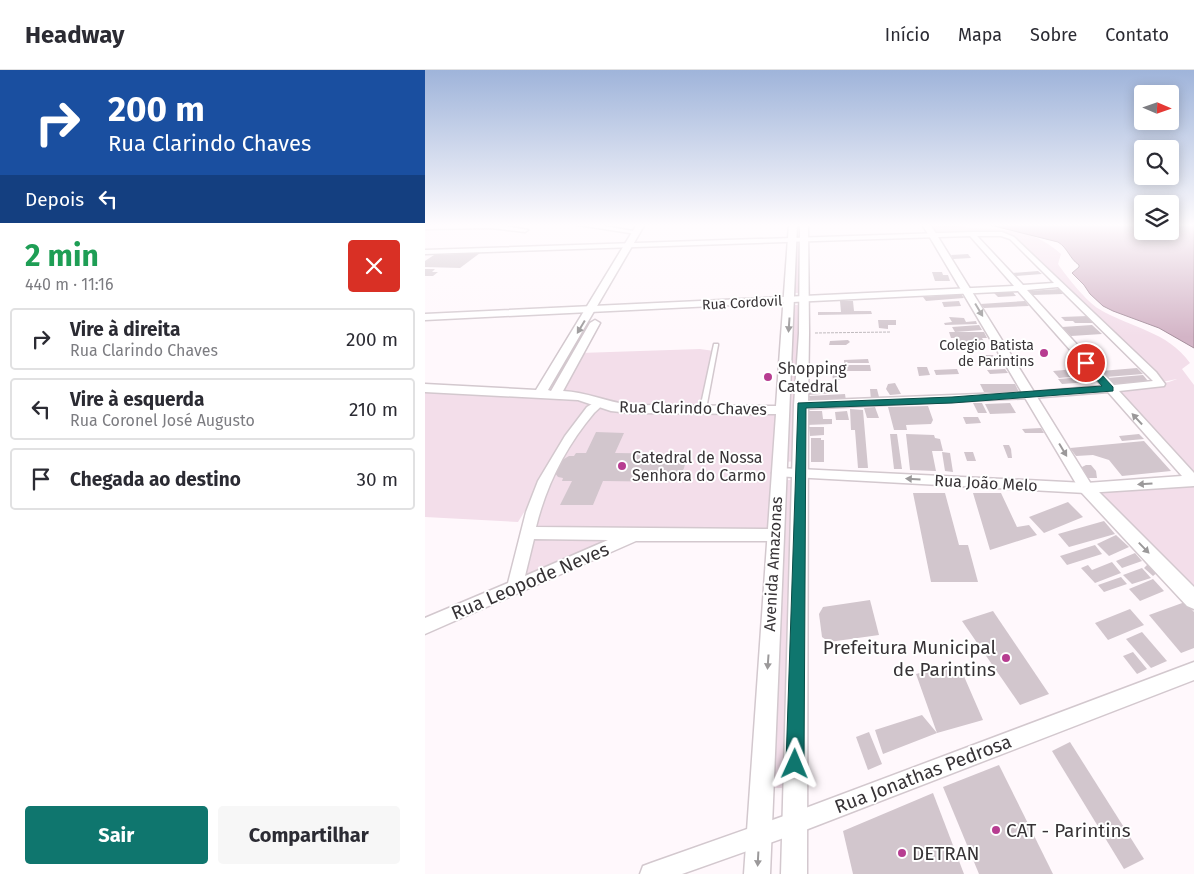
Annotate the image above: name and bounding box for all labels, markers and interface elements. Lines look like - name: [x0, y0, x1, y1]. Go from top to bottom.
- text: Headway: [25, 21, 124, 49]
- text: Início: [885, 24, 930, 46]
- text: Mapa: [958, 24, 1002, 46]
- text: Sobre: [1030, 24, 1077, 46]
- text: Contato: [1105, 24, 1169, 46]
- north arrow: [1134, 85, 1179, 130]
- map controls: [1134, 85, 1179, 240]
- text: 200 m: [108, 88, 205, 130]
- icon: right: [25, 90, 90, 155]
- text: Rua Clarindo Chaves: [108, 130, 311, 157]
- button: search: [1134, 140, 1179, 185]
- icon: left: [94, 185, 122, 213]
- text: Depois: [25, 188, 84, 211]
- button: layers: [1134, 195, 1179, 240]
- text: 2 min: [25, 238, 99, 274]
- button: close: [348, 240, 400, 292]
- text: 440 m · 11:16: [25, 275, 114, 294]
- street label: Rua Cordovil: [702, 292, 782, 314]
- one-way arrow: [975, 304, 984, 317]
- text: Vire à direita: [70, 318, 180, 341]
- one-way arrow: [784, 318, 792, 334]
- one-way arrow: [577, 320, 586, 334]
- icon: right: [27, 325, 55, 353]
- text: 200 m: [346, 328, 398, 351]
- place label: Colegio Batista de Parintins: [939, 337, 1034, 370]
- text: Rua Clarindo Chaves: [70, 341, 218, 360]
- pin: [1065, 342, 1107, 384]
- marker: Colegio Batista de Parintins: [1038, 347, 1050, 359]
- icon: arrive: [1072, 349, 1100, 377]
- place label: Shopping Catedral: [778, 359, 847, 396]
- marker: Shopping Catedral: [762, 371, 774, 383]
- text: Vire à esquerda: [70, 388, 204, 411]
- icon: left: [27, 395, 55, 423]
- street label: Rua Clarindo Chaves: [619, 397, 767, 419]
- text: 210 m: [349, 398, 398, 421]
- text: Rua Coronel José Augusto: [70, 411, 255, 430]
- one-way arrow: [1131, 413, 1143, 425]
- one-way arrow: [1058, 443, 1067, 456]
- place label: Catedral de Nossa Senhora do Carmo: [632, 448, 766, 485]
- marker: Catedral de Nossa Senhora do Carmo: [616, 460, 628, 472]
- icon: arrive: [27, 465, 55, 493]
- text: Chegada ao destino: [70, 468, 241, 491]
- text: 30 m: [357, 468, 398, 491]
- street label: Rua João Melo: [934, 471, 1038, 495]
- one-way arrow: [904, 475, 920, 483]
- one-way arrow: [1136, 480, 1152, 488]
- street label: Avenida Amazonas: [760, 496, 786, 632]
- street label: Rua Leopode Neves: [448, 537, 613, 625]
- one-way arrow: [1138, 542, 1150, 554]
- place label: Prefeitura Municipal de Parintins: [823, 636, 996, 681]
- marker: Prefeitura Municipal de Parintins: [1000, 652, 1012, 664]
- one-way arrow: [764, 655, 772, 671]
- street label: Rua Jonathas Pedrosa: [831, 730, 1015, 818]
- position arrow: [768, 737, 820, 789]
- button: Sair: [25, 806, 208, 864]
- button: Compartilhar: [218, 806, 400, 864]
- place label: CAT - Parintins: [1006, 819, 1131, 842]
- marker: CAT - Parintins: [990, 824, 1002, 836]
- place label: DETRAN: [912, 842, 980, 865]
- marker: DETRAN: [896, 847, 908, 859]
- one-way arrow: [753, 852, 761, 868]

